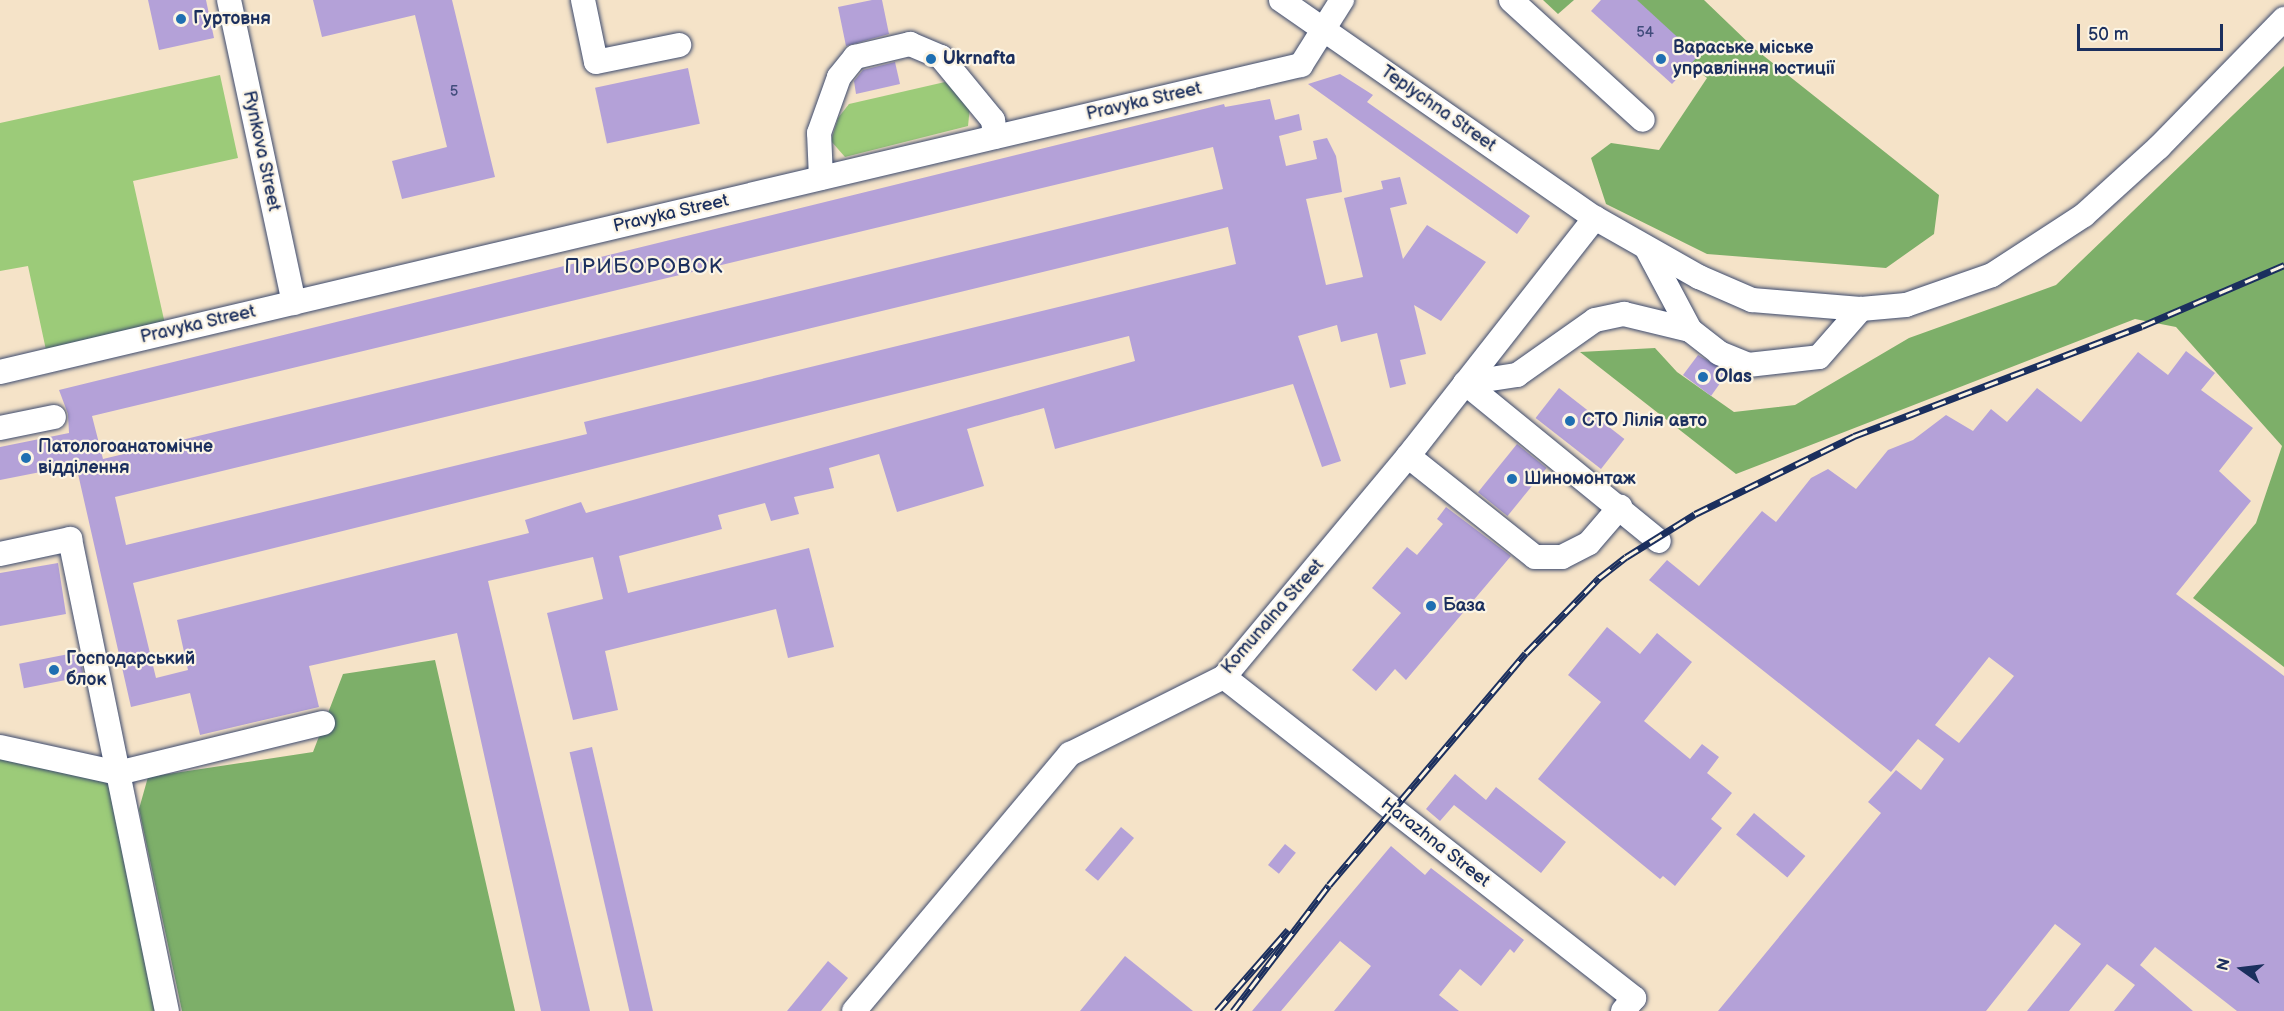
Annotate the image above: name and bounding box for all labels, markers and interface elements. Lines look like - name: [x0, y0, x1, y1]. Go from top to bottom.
- place label: Гуртовня: [193, 8, 271, 30]
- marker: Гуртовня: [174, 12, 188, 26]
- scale bar: [2080, 12, 2226, 50]
- house number: 54: [1636, 24, 1654, 42]
- text: 50 m: [2088, 24, 2129, 45]
- place label: Вараське міське управління юстиції: [1673, 38, 1835, 80]
- place label: Ukrnafta: [943, 48, 1016, 70]
- marker: Ukrnafta: [924, 52, 938, 66]
- marker: Вараське міське управління юстиції: [1654, 52, 1668, 66]
- street label: Teplychna Street: [1376, 61, 1500, 157]
- street label: Pravyka Street: [1084, 78, 1204, 126]
- house number: 5: [450, 83, 458, 101]
- street label: Rynkova Street: [238, 89, 284, 213]
- street label: Pravyka Street: [611, 190, 731, 238]
- district label: ПРИБОРОВОК: [564, 254, 724, 280]
- street label: Pravyka Street: [138, 301, 258, 349]
- place label: Olas: [1715, 366, 1752, 388]
- marker: Olas: [1696, 370, 1710, 384]
- place label: СТО Лілія авто: [1582, 410, 1707, 432]
- marker: СТО Лілія авто: [1563, 414, 1577, 428]
- place label: Патологоанатомічне відділення: [38, 437, 213, 480]
- marker: Патологоанатомічне відділення: [19, 451, 33, 465]
- place label: Шиномонтаж: [1524, 468, 1636, 490]
- marker: Шиномонтаж: [1505, 472, 1519, 486]
- street label: Komunalna Street: [1217, 555, 1329, 679]
- place label: База: [1443, 595, 1485, 617]
- marker: База: [1424, 599, 1438, 613]
- place label: Господарський блок: [66, 649, 195, 692]
- marker: Господарський блок: [47, 663, 61, 677]
- street label: Harazhna Street: [1376, 794, 1494, 892]
- north arrow: [2212, 939, 2272, 999]
- text: N: [2213, 956, 2235, 973]

